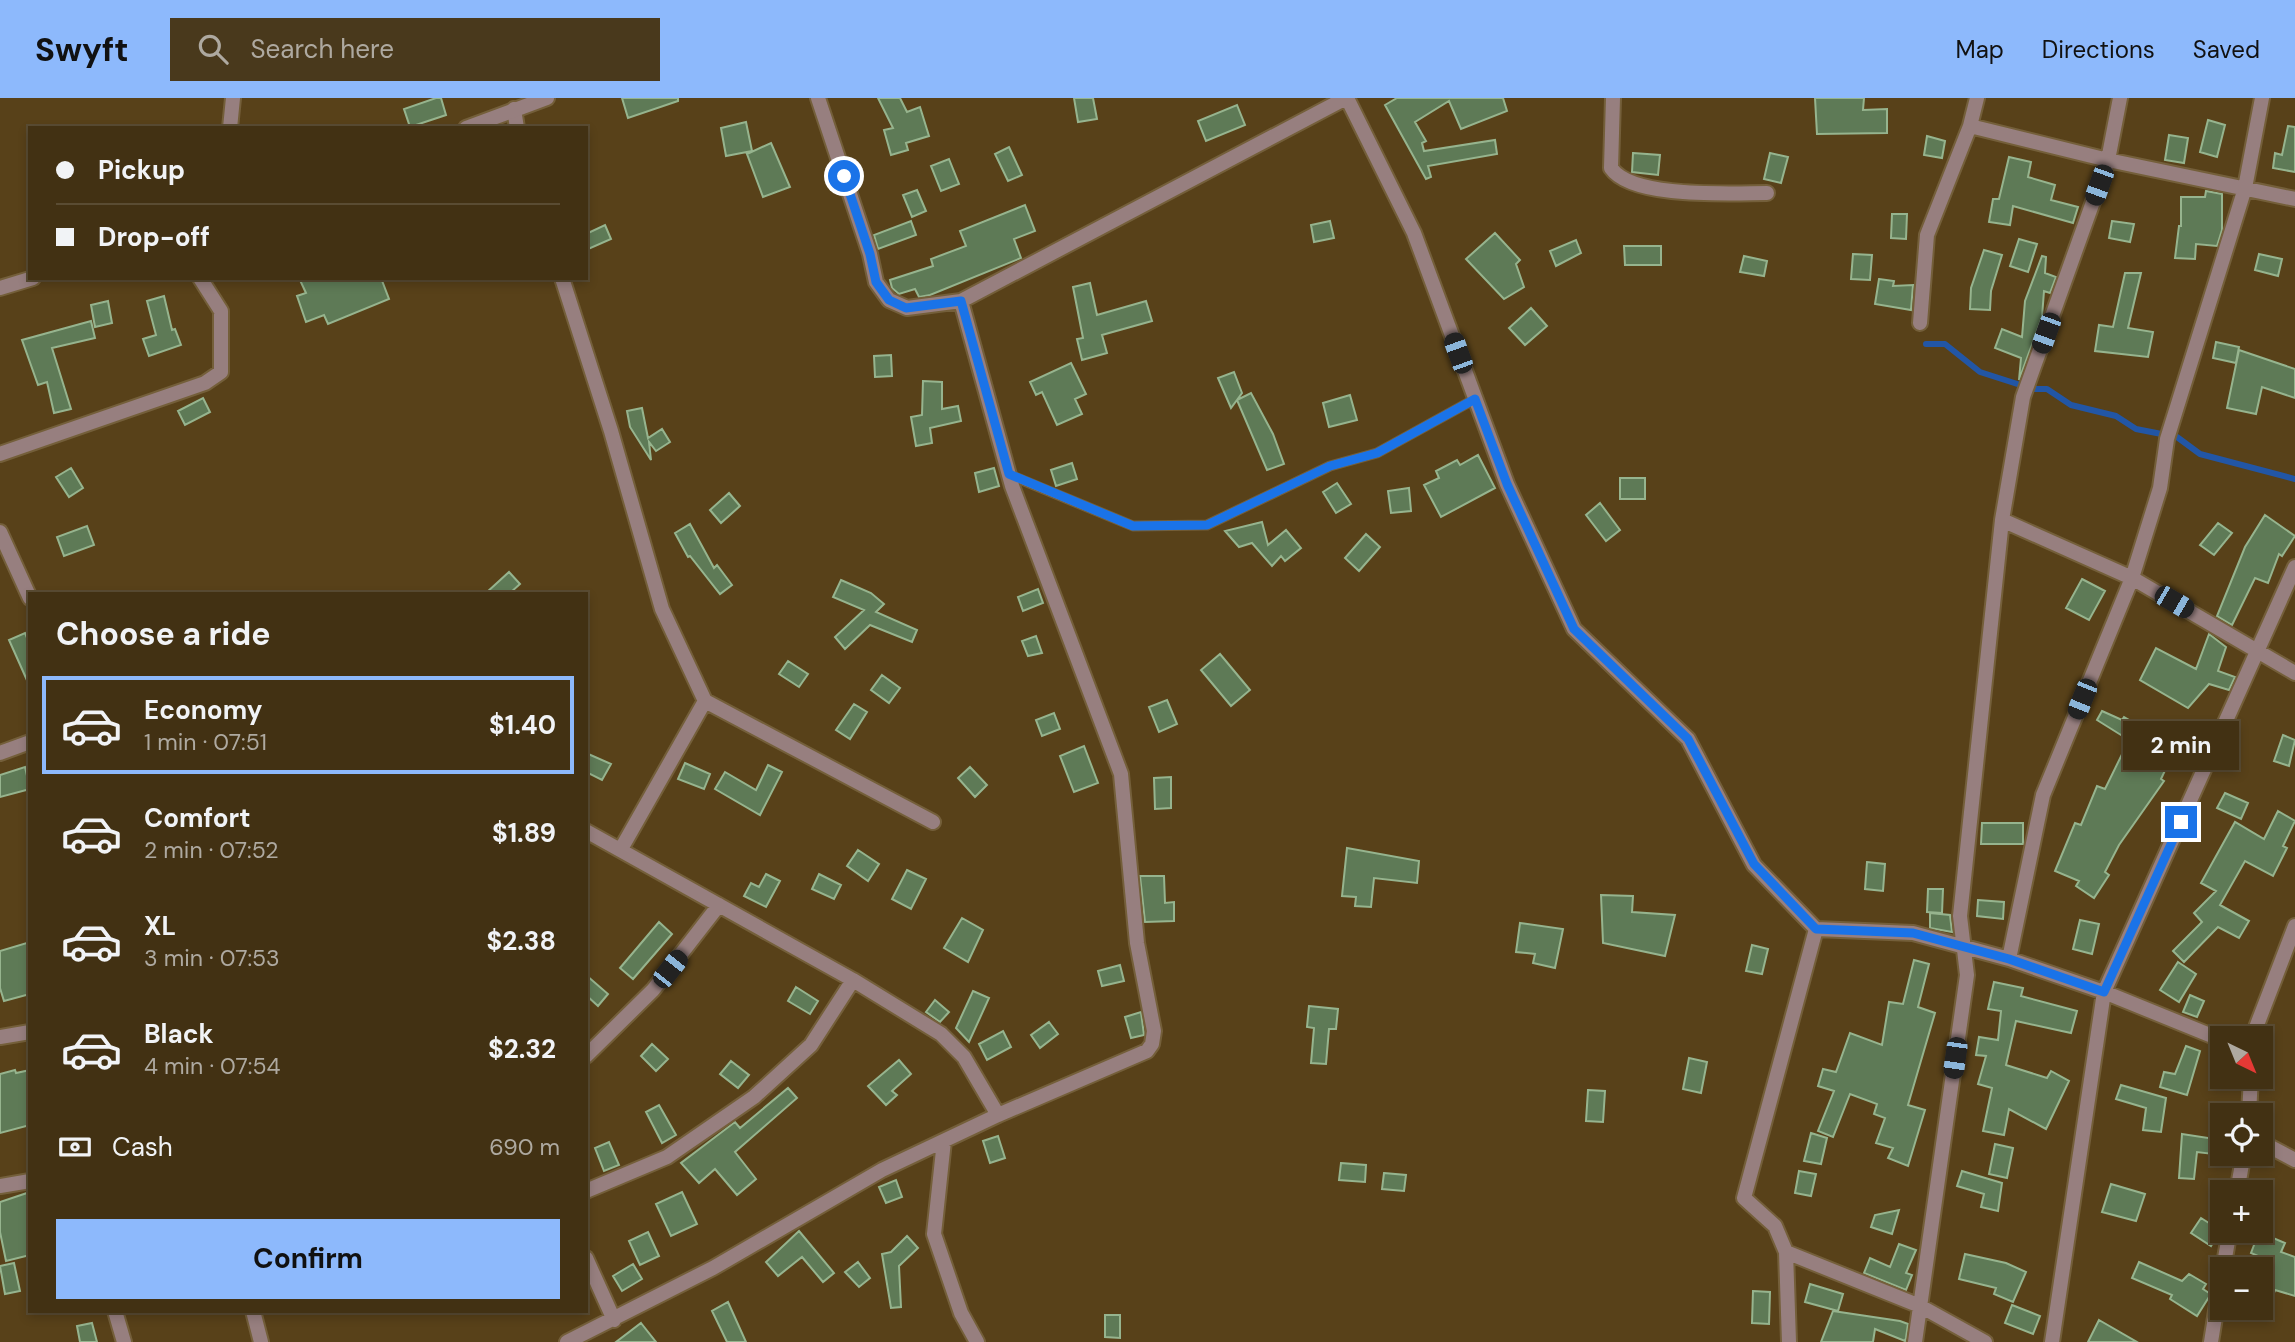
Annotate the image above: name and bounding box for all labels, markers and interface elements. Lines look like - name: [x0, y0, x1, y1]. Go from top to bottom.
- search box: [170, 18, 660, 81]
- text: Swyft: [35, 28, 128, 71]
- icon: search: [194, 30, 232, 68]
- text: Search here: [250, 32, 394, 66]
- text: Map: [1956, 34, 2004, 65]
- text: Directions: [2042, 34, 2155, 65]
- text: Saved: [2193, 34, 2260, 65]
- text: Pickup: [98, 153, 185, 187]
- route start: [828, 160, 860, 192]
- car: [2082, 162, 2117, 208]
- text: Drop-off: [98, 220, 210, 254]
- car: [2029, 310, 2064, 356]
- car: [1441, 330, 1476, 376]
- car: [2151, 582, 2198, 622]
- text: Choose a ride: [56, 613, 271, 655]
- car: [2065, 676, 2100, 722]
- text: Economy: [144, 693, 262, 727]
- icon: car: [60, 694, 123, 757]
- text: $1.40: [489, 708, 556, 742]
- callout: 2 min: [2123, 720, 2239, 770]
- text: 1 min · 07:51: [144, 727, 267, 757]
- text: 2 min: [2151, 730, 2211, 760]
- text: Comfort: [144, 801, 250, 835]
- icon: car: [60, 802, 123, 865]
- route end: [2165, 806, 2197, 838]
- text: $1.89: [492, 816, 556, 850]
- text: 2 min · 07:52: [144, 835, 279, 865]
- text: XL: [144, 909, 176, 943]
- icon: car: [60, 910, 123, 973]
- text: $2.38: [487, 924, 556, 958]
- text: 3 min · 07:53: [144, 943, 280, 973]
- car: [649, 946, 692, 992]
- text: Black: [144, 1017, 214, 1051]
- icon: car: [60, 1018, 123, 1081]
- north arrow: [2210, 1026, 2273, 1088]
- map controls: [2210, 1026, 2273, 1320]
- text: $2.32: [488, 1032, 556, 1066]
- car: [1942, 1036, 1969, 1080]
- text: 4 min · 07:54: [144, 1051, 280, 1081]
- button: locate: [2210, 1103, 2273, 1166]
- icon: cash: [56, 1128, 94, 1166]
- text: Cash: [112, 1130, 173, 1164]
- text: 690 m: [489, 1132, 560, 1162]
- button: +: [2210, 1180, 2273, 1243]
- button: Confirm: [56, 1219, 560, 1299]
- button: −: [2210, 1257, 2273, 1320]

